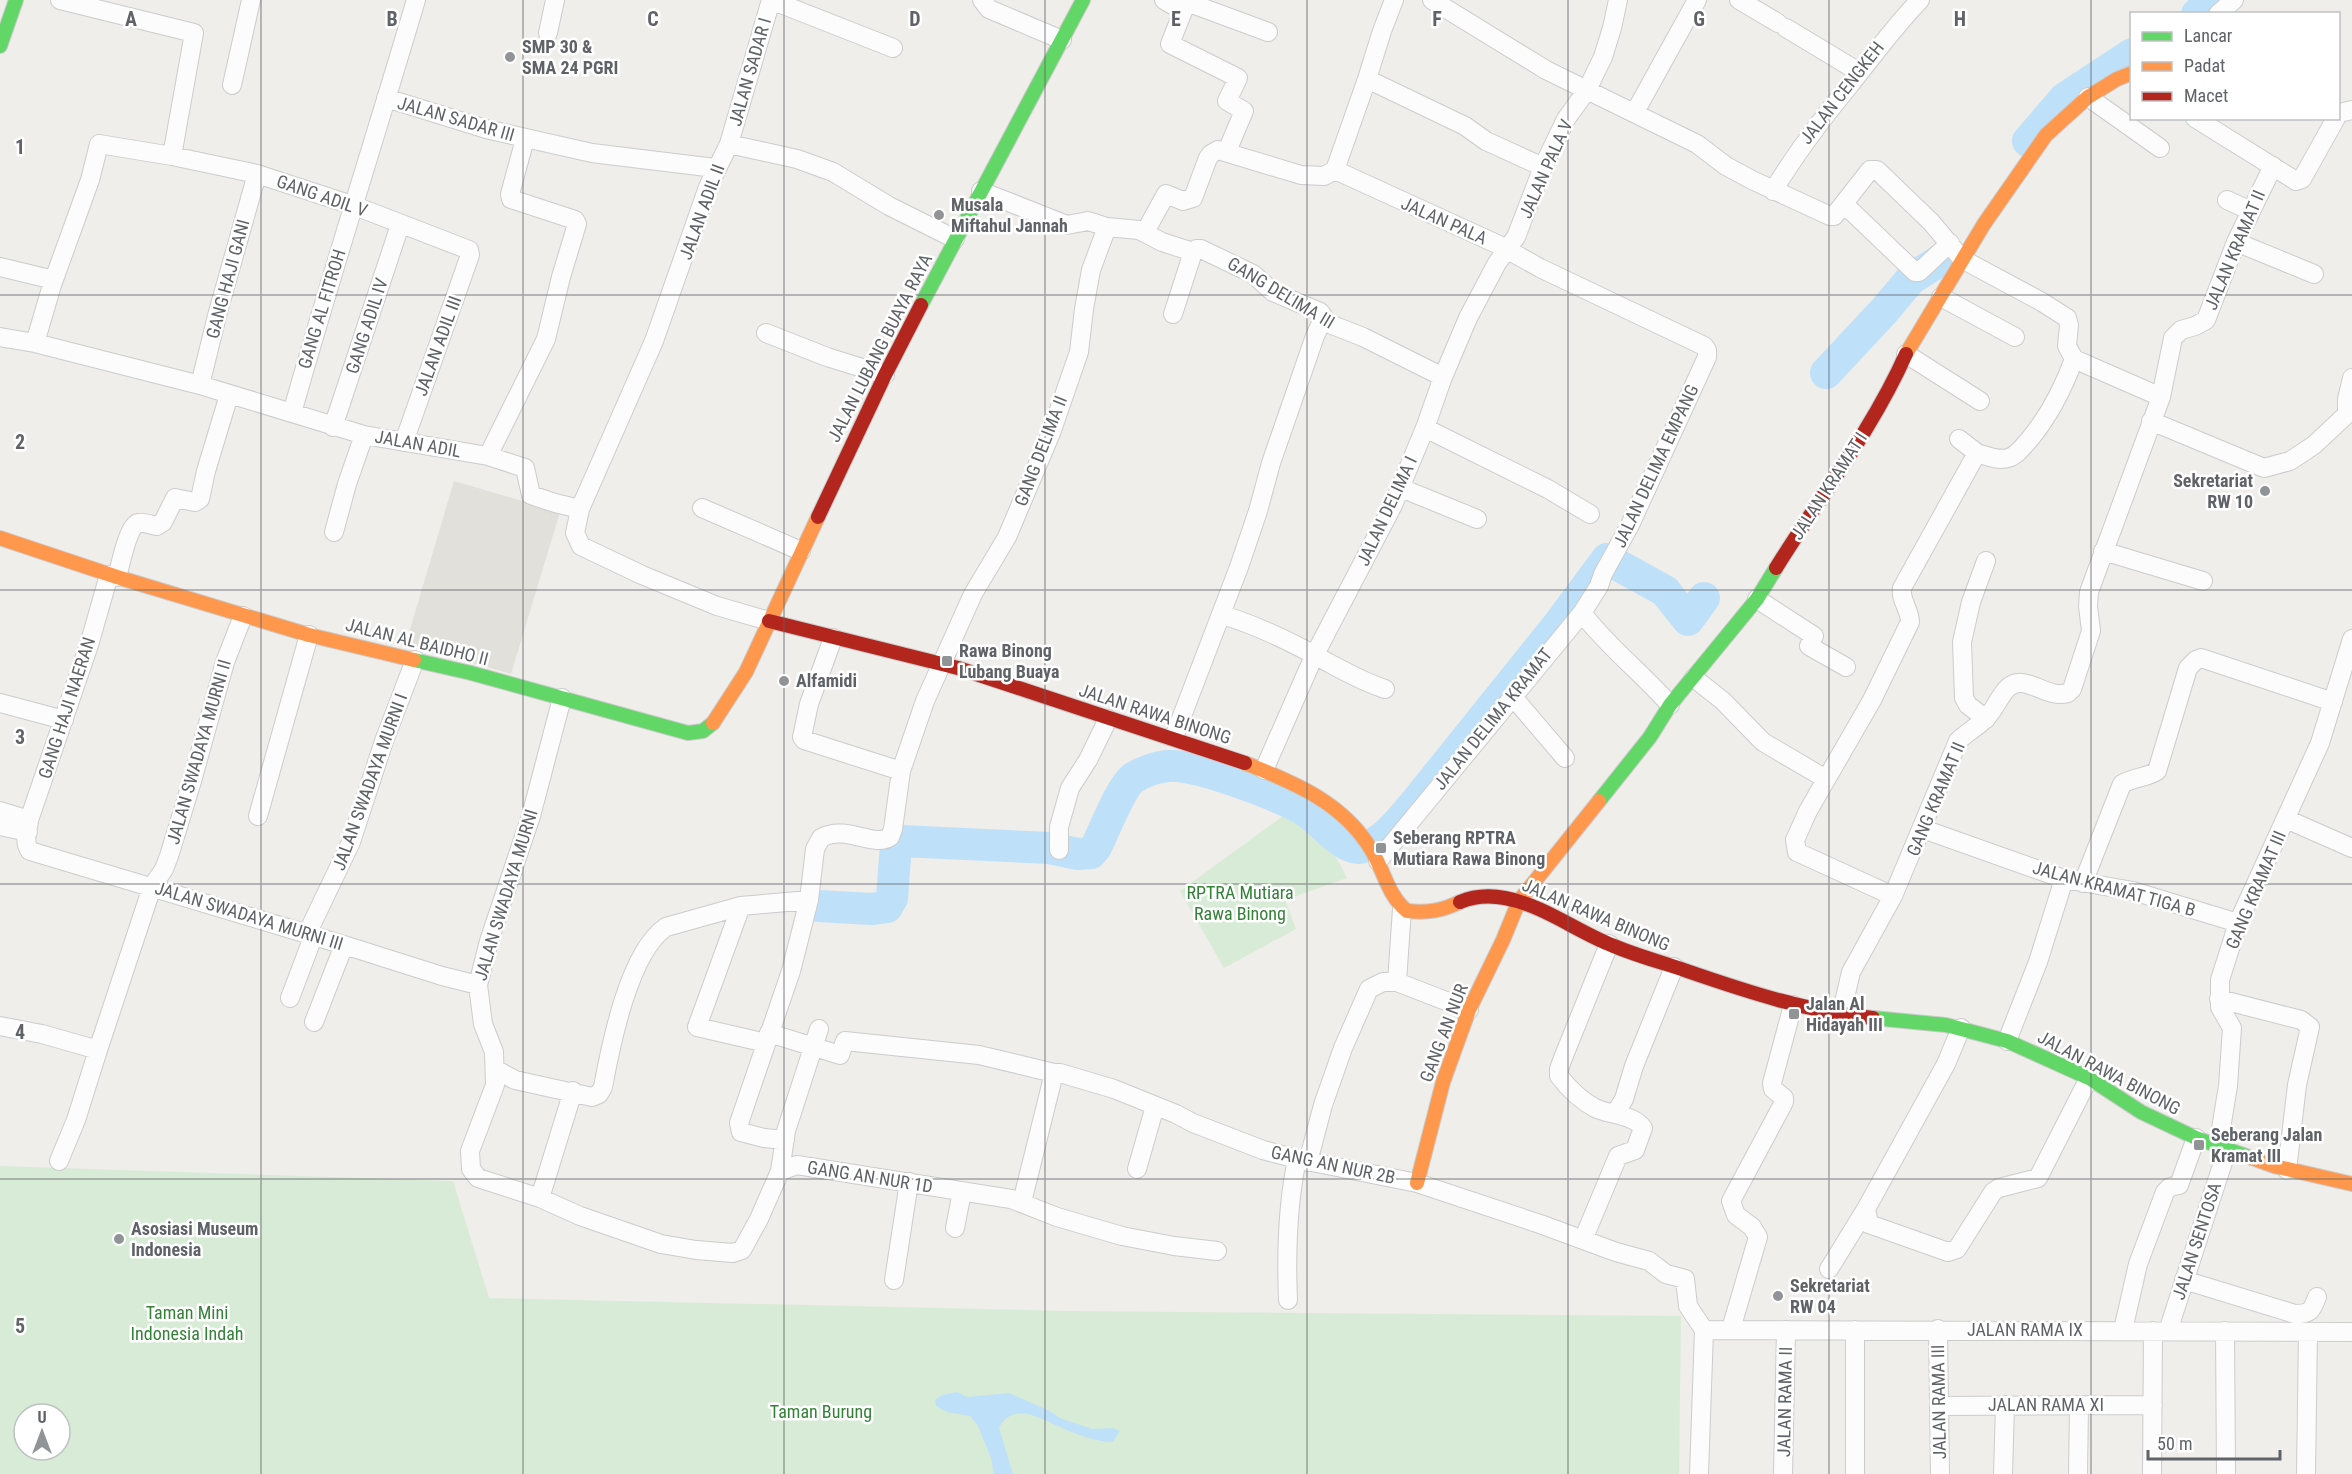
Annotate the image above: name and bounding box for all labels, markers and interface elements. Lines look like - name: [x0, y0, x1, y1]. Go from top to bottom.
- text: A: [125, 7, 137, 31]
- text: B: [386, 7, 398, 31]
- text: C: [647, 7, 659, 31]
- text: D: [909, 7, 921, 31]
- text: E: [1171, 7, 1181, 31]
- text: F: [1432, 7, 1442, 31]
- text: G: [1693, 7, 1705, 31]
- text: H: [1954, 7, 1966, 31]
- legend: [2130, 12, 2340, 120]
- street label: JALAN SADAR I: [724, 15, 775, 128]
- text: Lancar: [2184, 25, 2233, 46]
- place label: SMP 30 & SMA 24 PGRI: [522, 36, 618, 78]
- street label: JALAN CENGKEH: [1795, 37, 1888, 148]
- marker: SMP 30 & SMA 24 PGRI: [503, 50, 517, 64]
- text: Padat: [2184, 55, 2225, 76]
- text: Macet: [2184, 85, 2228, 106]
- street label: JALAN SADAR III: [395, 92, 517, 145]
- street label: JALAN PALA V: [1514, 116, 1577, 221]
- text: 1: [15, 135, 25, 159]
- street label: JALAN ADIL II: [675, 161, 729, 262]
- street label: GANG ADIL V: [274, 170, 370, 221]
- street label: JALAN KRAMAT II: [2200, 187, 2269, 313]
- street label: JALAN PALA: [1398, 192, 1491, 249]
- place label: Musala Miftahul Jannah: [951, 194, 1068, 236]
- marker: Musala Miftahul Jannah: [932, 208, 946, 222]
- street label: GANG HAJI GANI: [202, 217, 254, 341]
- street label: GANG AL FITROH: [293, 247, 350, 371]
- street label: JALAN LUBANG BUAYA RAYA: [823, 250, 936, 445]
- street label: GANG DELIMA III: [1224, 252, 1339, 333]
- street label: GANG ADIL IV: [341, 275, 392, 376]
- street label: JALAN ADIL III: [410, 293, 465, 399]
- street label: JALAN DELIMA EMPANG: [1609, 381, 1703, 551]
- street label: GANG DELIMA II: [1010, 393, 1071, 509]
- street label: JALAN ADIL: [373, 426, 463, 461]
- street label: JALAN KRAMAT I: [1786, 428, 1871, 543]
- text: 2: [15, 430, 25, 454]
- street label: JALAN DELIMA I: [1352, 453, 1421, 569]
- place label: Sekretariat RW 10: [2173, 470, 2253, 512]
- marker: Sekretariat RW 10: [2258, 484, 2272, 498]
- street label: JALAN AL BAIDHO II: [344, 614, 491, 669]
- street label: GANG HAJI NAERAN: [34, 634, 99, 781]
- place label: Rawa Binong Lubang Buaya: [959, 640, 1059, 682]
- street label: JALAN DELIMA KRAMAT: [1429, 644, 1556, 794]
- marker: Rawa Binong Lubang Buaya: [940, 654, 954, 668]
- street label: JALAN SWADAYA MURNI II: [162, 657, 235, 847]
- place label: Alfamidi: [796, 670, 857, 691]
- marker: Alfamidi: [777, 674, 791, 688]
- street label: JALAN RAWA BINONG: [1077, 679, 1234, 748]
- street label: JALAN SWADAYA MURNI I: [328, 691, 411, 873]
- text: 3: [15, 725, 25, 749]
- street label: GANG KRAMAT II: [1902, 739, 1969, 859]
- street label: JALAN SWADAYA MURNI: [469, 807, 542, 983]
- place label: Seberang RPTRA Mutiara Rawa Binong: [1393, 827, 1545, 869]
- street label: GANG KRAMAT III: [2221, 828, 2290, 952]
- marker: Seberang RPTRA Mutiara Rawa Binong: [1374, 841, 1388, 855]
- street label: JALAN KRAMAT TIGA B: [2030, 857, 2198, 920]
- street label: JALAN RAWA BINONG: [1519, 874, 1673, 955]
- street label: JALAN SWADAYA MURNI III: [153, 877, 346, 954]
- park label: RPTRA Mutiara Rawa Binong: [1186, 882, 1294, 924]
- street label: GANG AN NUR: [1415, 980, 1472, 1085]
- place label: Jalan Al Hidayah III: [1806, 993, 1883, 1035]
- marker: Jalan Al Hidayah III: [1787, 1007, 1801, 1021]
- text: 4: [15, 1020, 25, 1044]
- street label: JALAN RAWA BINONG: [2034, 1026, 2184, 1119]
- place label: Seberang Jalan Kramat III: [2211, 1124, 2322, 1166]
- marker: Seberang Jalan Kramat III: [2192, 1138, 2206, 1152]
- street label: GANG AN NUR 2B: [1269, 1141, 1397, 1188]
- street label: GANG AN NUR 1D: [806, 1156, 934, 1197]
- street label: JALAN SENTOSA: [2168, 1179, 2226, 1302]
- place label: Asosiasi Museum Indonesia: [131, 1218, 258, 1260]
- marker: Asosiasi Museum Indonesia: [112, 1232, 126, 1246]
- place label: Sekretariat RW 04: [1790, 1275, 1870, 1317]
- marker: Sekretariat RW 04: [1771, 1289, 1785, 1303]
- park label: Taman Mini Indonesia Indah: [131, 1302, 243, 1344]
- text: 5: [15, 1314, 25, 1338]
- street label: JALAN RAMA IX: [1967, 1319, 2083, 1340]
- street label: JALAN RAMA III: [1927, 1344, 1950, 1460]
- street label: JALAN RAMA II: [1773, 1347, 1796, 1457]
- street label: JALAN RAMA XI: [1988, 1394, 2104, 1415]
- park label: Taman Burung: [770, 1401, 872, 1422]
- north arrow: [12, 1402, 72, 1462]
- text: U: [37, 1408, 47, 1427]
- scale bar: [2148, 1423, 2280, 1461]
- text: 50 m: [2157, 1433, 2192, 1454]

